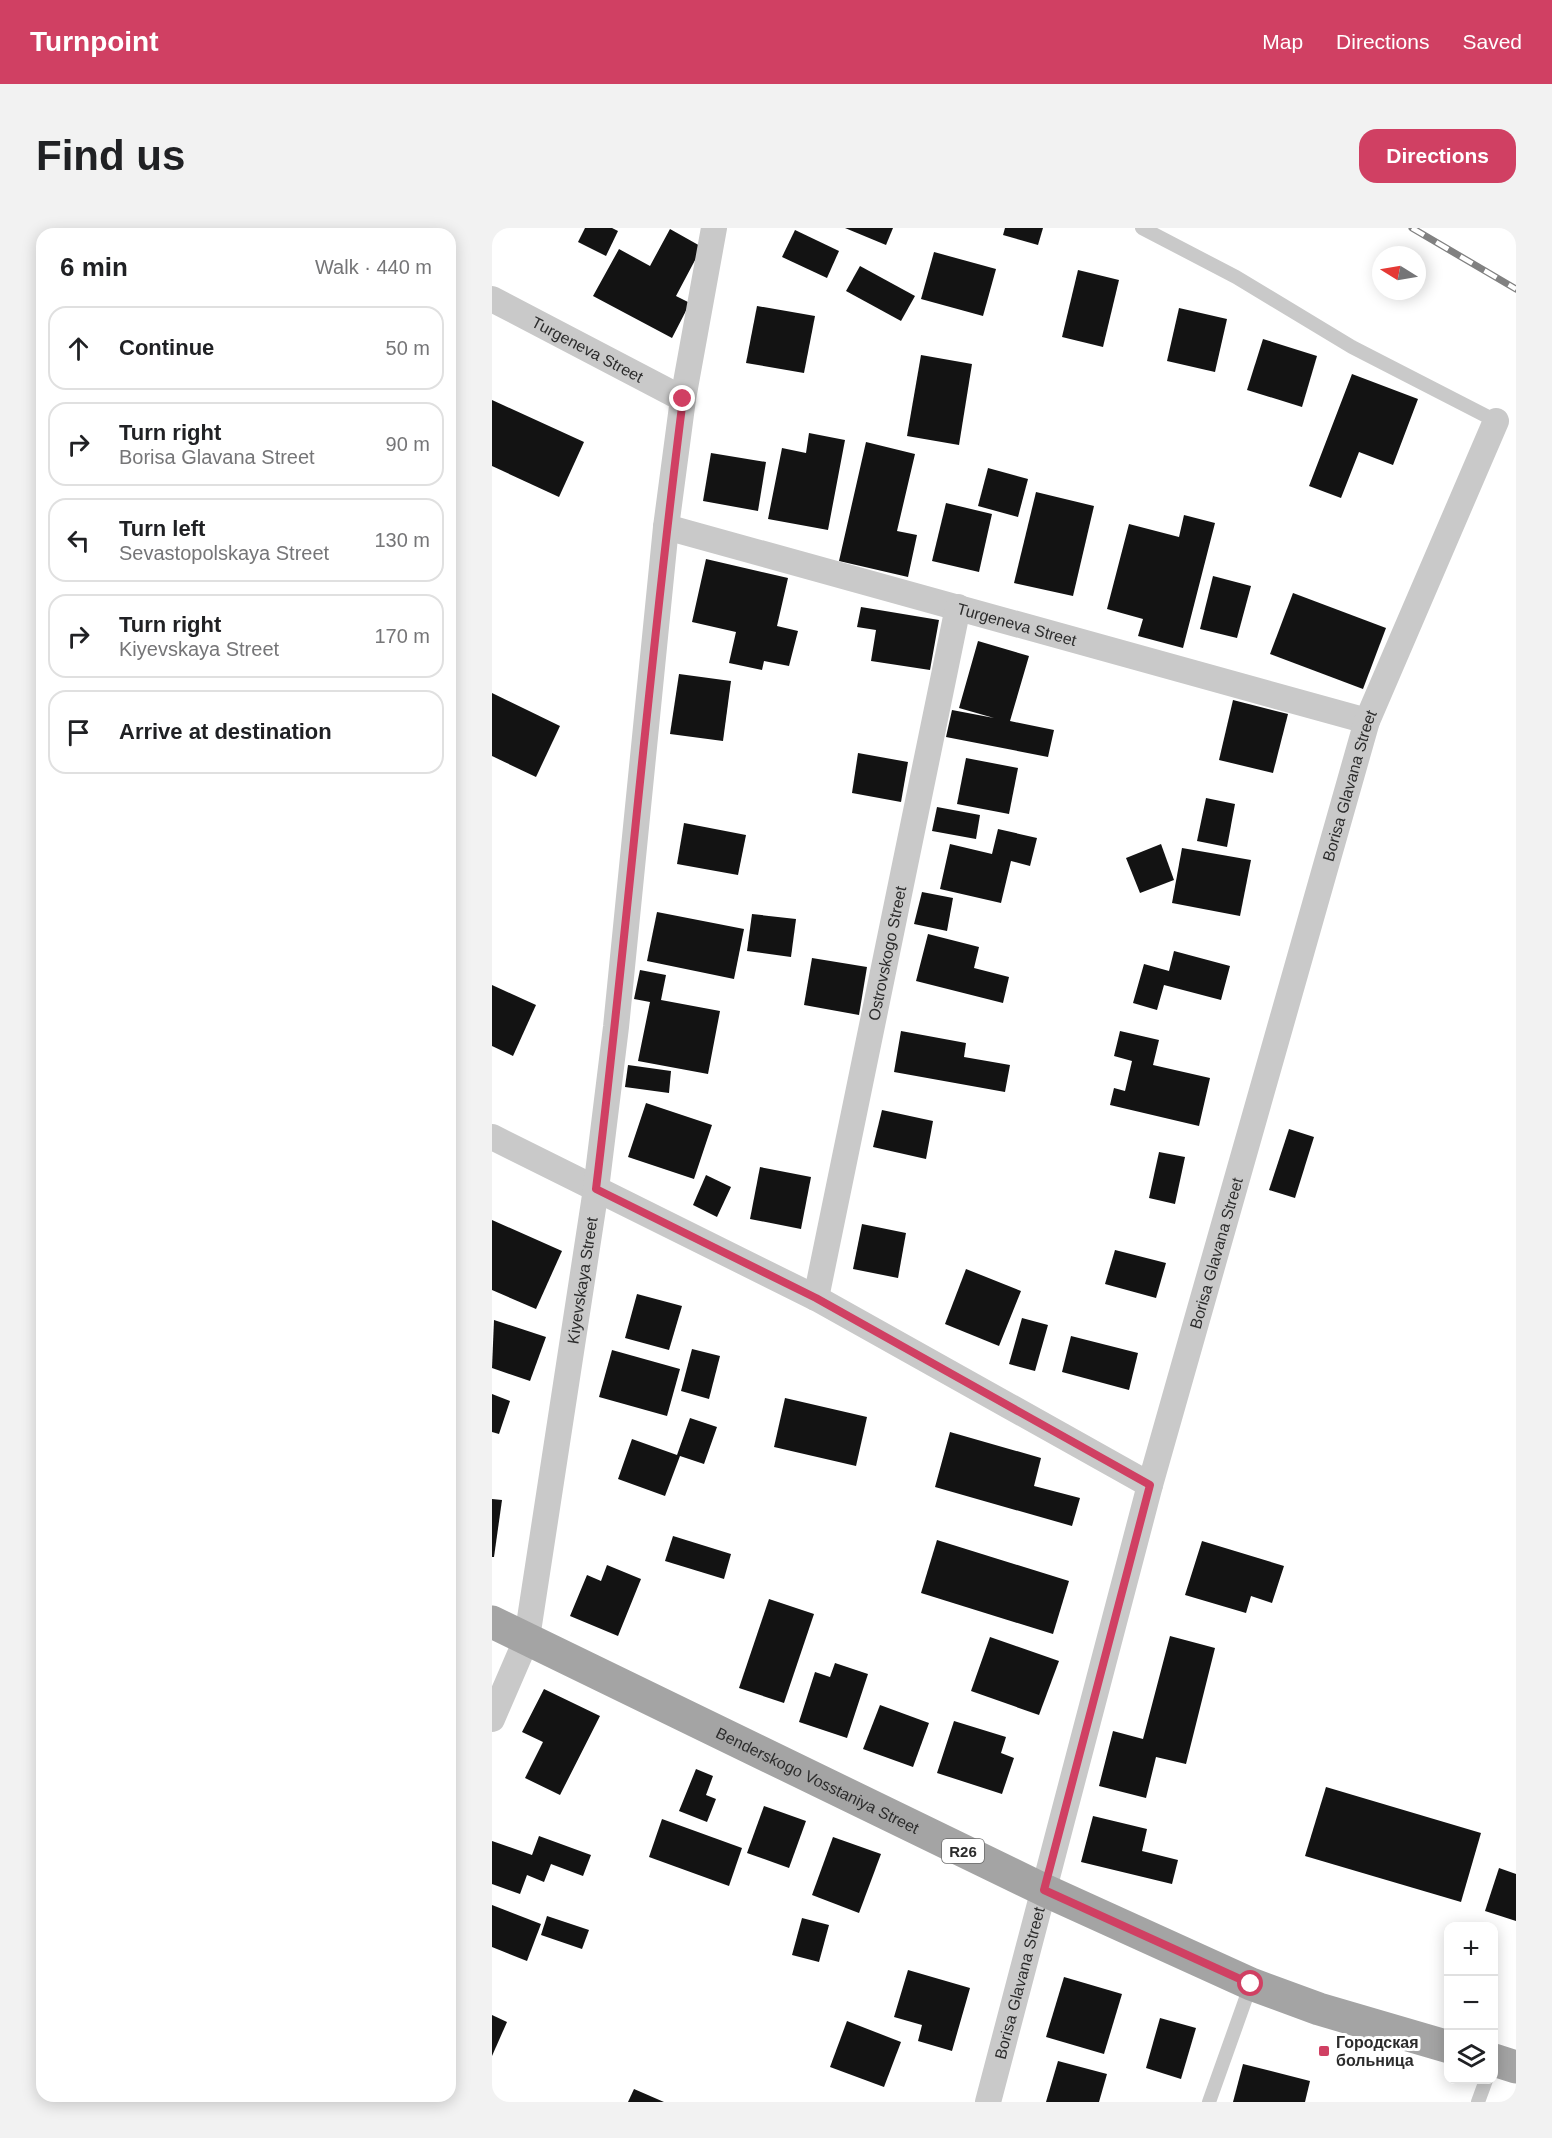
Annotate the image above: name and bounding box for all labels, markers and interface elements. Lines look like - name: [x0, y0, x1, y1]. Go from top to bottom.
- text: Turnpoint: [30, 26, 159, 57]
- text: Map: [1262, 30, 1303, 53]
- text: Directions: [1336, 30, 1429, 53]
- text: Saved: [1462, 30, 1522, 53]
- button: Directions: [1359, 129, 1516, 183]
- text: Find us: [36, 132, 185, 179]
- north arrow: [1372, 246, 1426, 300]
- text: 6 min: [60, 252, 128, 282]
- text: Walk · 440 m: [315, 256, 432, 278]
- street label: Turgeneva Street: [529, 313, 647, 385]
- icon: ahead: [62, 332, 95, 365]
- text: Continue: [119, 335, 214, 360]
- text: 50 m: [386, 337, 430, 359]
- route end: [669, 385, 695, 411]
- text: Turn right: [119, 420, 221, 445]
- icon: right: [62, 428, 95, 461]
- text: 90 m: [386, 433, 430, 455]
- text: Borisa Glavana Street: [119, 446, 315, 468]
- text: Turn left: [119, 516, 205, 541]
- icon: left: [62, 524, 95, 557]
- text: 130 m: [374, 529, 430, 551]
- text: Sevastopolskaya Street: [119, 542, 329, 564]
- street label: Turgeneva Street: [955, 599, 1079, 649]
- text: Turn right: [119, 612, 221, 637]
- icon: right: [62, 620, 95, 653]
- text: 170 m: [374, 625, 430, 647]
- text: Kiyevskaya Street: [119, 638, 279, 660]
- street label: Borisa Glavana Street: [1319, 707, 1379, 863]
- icon: arrive: [62, 716, 95, 749]
- text: Arrive at destination: [119, 719, 332, 744]
- street label: Ostrovskogo Street: [865, 884, 909, 1022]
- street label: Borisa Glavana Street: [1186, 1175, 1246, 1331]
- street label: Kiyevskaya Street: [564, 1215, 600, 1345]
- street label: Benderskogo Vosstaniya Street: [713, 1724, 922, 1837]
- road number: R26: [942, 1839, 984, 1863]
- street label: Borisa Glavana Street: [991, 1905, 1047, 2061]
- map controls: [1444, 1922, 1498, 2084]
- button: +: [1444, 1922, 1498, 1976]
- route start: [1237, 1970, 1263, 1996]
- button: −: [1444, 1976, 1498, 2030]
- button: layers: [1444, 2030, 1498, 2084]
- place label: Городская больница: [1336, 2034, 1418, 2069]
- marker: Городская больница: [1317, 2044, 1331, 2058]

